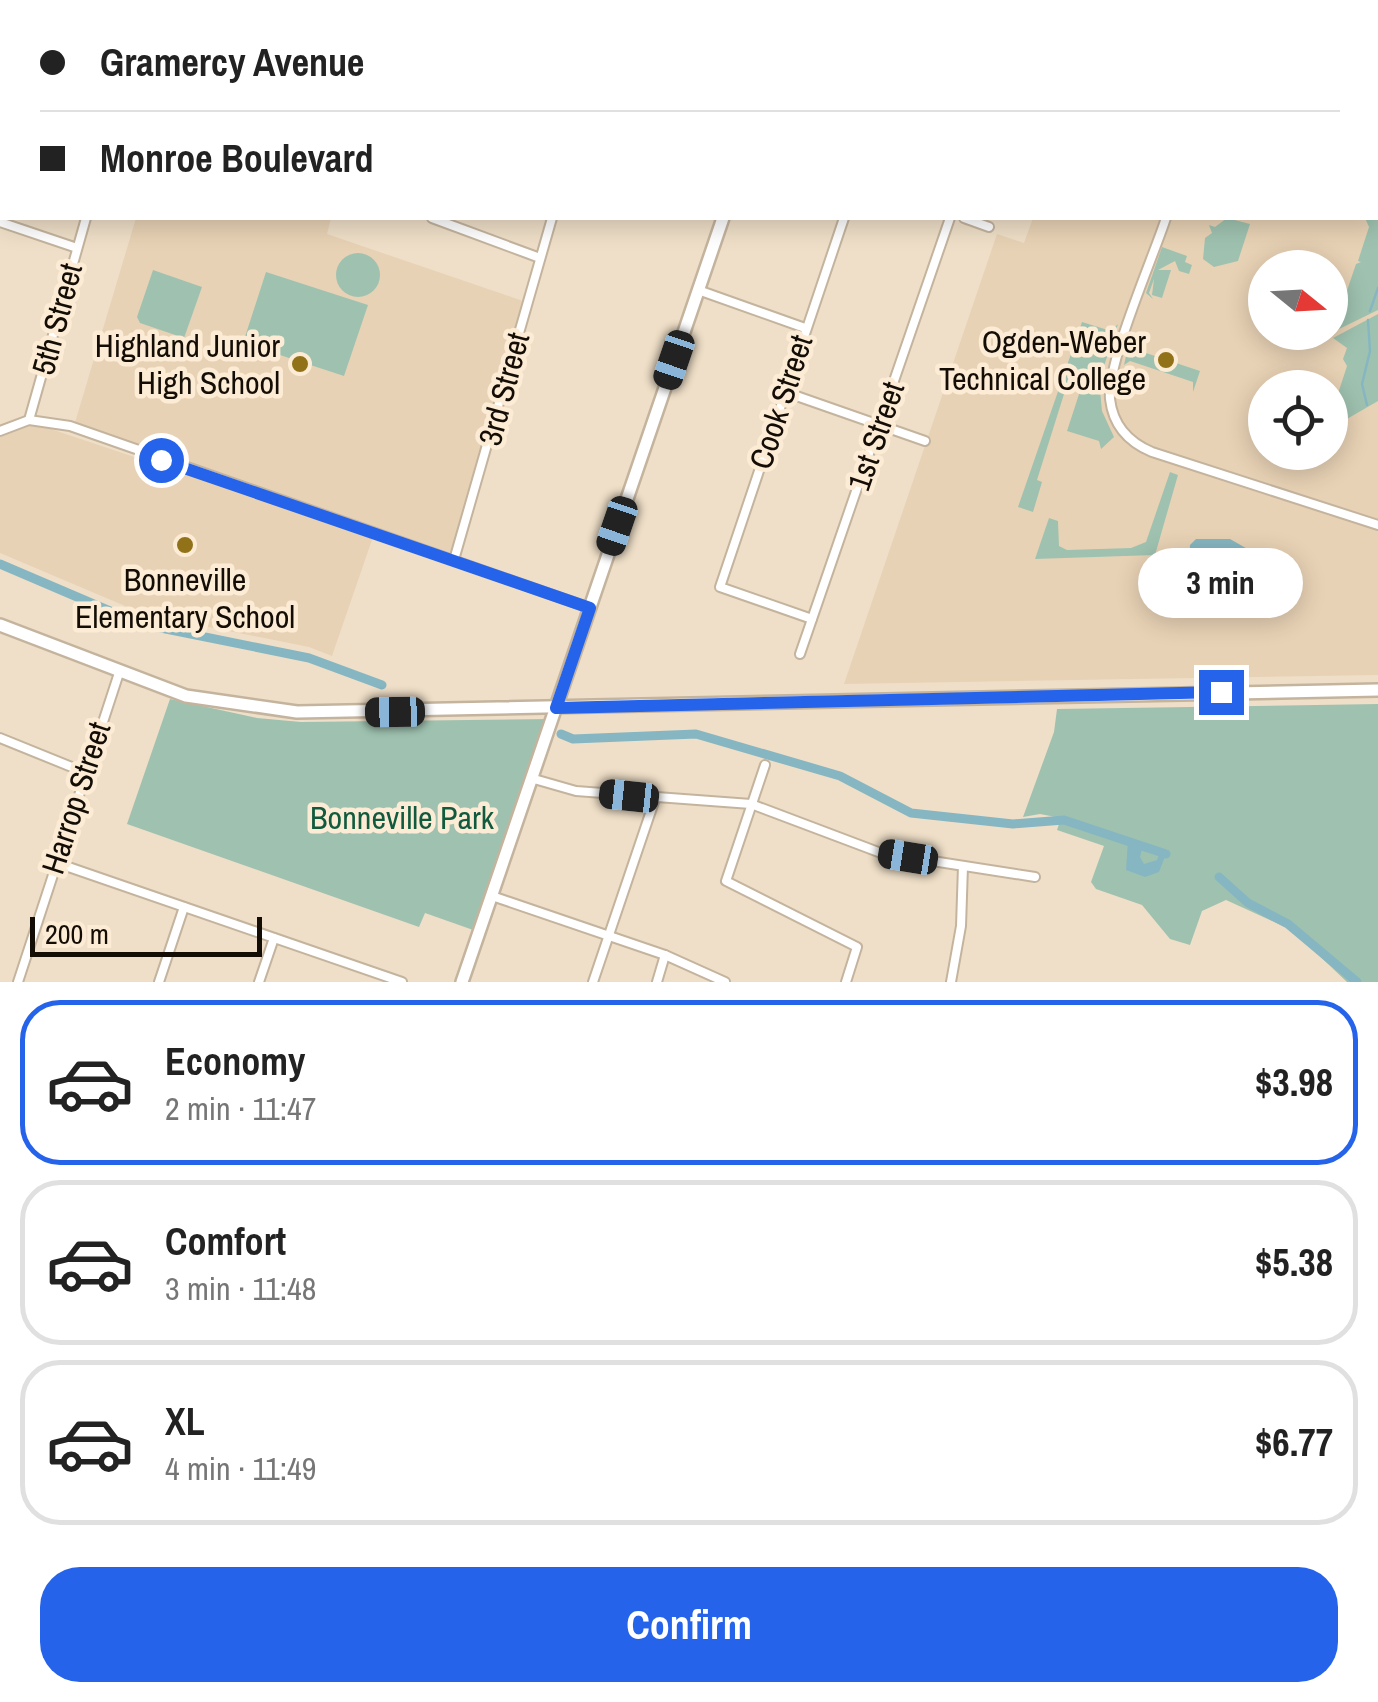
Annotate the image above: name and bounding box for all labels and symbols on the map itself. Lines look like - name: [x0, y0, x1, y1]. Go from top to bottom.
- north arrow: [1248, 250, 1348, 350]
- street label: 5th Street: [21, 258, 92, 379]
- place label: Ogden-Weber Technical College: [939, 320, 1146, 400]
- place label: Highland Junior High School: [95, 324, 280, 404]
- car: [650, 327, 698, 393]
- street label: 3rd Street: [468, 328, 539, 450]
- street label: Cook Street: [739, 329, 822, 474]
- marker: Ogden-Weber Technical College: [1155, 349, 1177, 371]
- marker: Highland Junior High School: [289, 353, 311, 375]
- street label: 1st Street: [837, 376, 914, 496]
- route start: [139, 438, 184, 483]
- car: [593, 493, 641, 559]
- marker: Bonneville Elementary School: [174, 534, 196, 556]
- callout: 3 min: [1138, 547, 1304, 617]
- place label: Bonneville Elementary School: [75, 558, 295, 638]
- route end: [1199, 670, 1244, 715]
- car: [365, 696, 425, 728]
- street label: Harrop Street: [31, 716, 120, 879]
- car: [598, 778, 660, 814]
- park label: Bonneville Park: [310, 796, 495, 839]
- car: [876, 837, 940, 877]
- scale bar: [30, 912, 262, 956]

